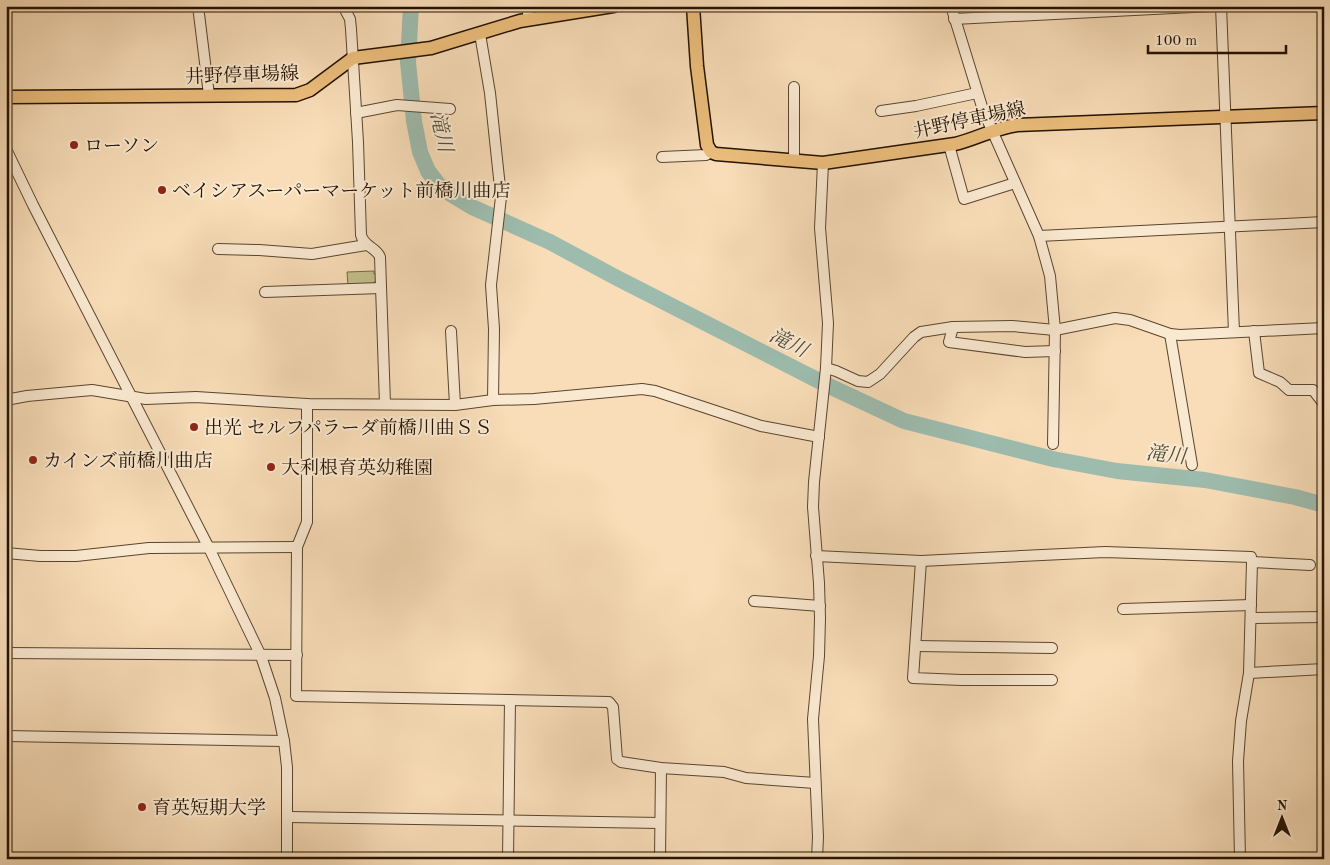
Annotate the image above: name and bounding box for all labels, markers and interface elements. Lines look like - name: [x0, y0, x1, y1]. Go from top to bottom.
- scale bar: [1148, 22, 1285, 54]
- text: 100 m: [1155, 34, 1197, 49]
- street label: 井野停車場線: [185, 62, 299, 88]
- street label: 井野停車場線: [911, 97, 1027, 143]
- water label: 滝川: [426, 110, 457, 156]
- place label: ローソン: [84, 138, 159, 157]
- marker: ローソン: [68, 139, 80, 151]
- place label: ベイシアスーパーマーケット前橋川曲店: [172, 181, 510, 202]
- marker: ベイシアスーパーマーケット前橋川曲店: [156, 184, 168, 196]
- water label: 滝川: [766, 324, 813, 363]
- place label: 出光 セルフパラーダ前橋川曲ＳＳ: [204, 418, 493, 439]
- marker: 出光 セルフパラーダ前橋川曲ＳＳ: [188, 421, 200, 433]
- water label: 滝川: [1145, 442, 1189, 468]
- place label: カインズ前橋川曲店: [43, 451, 213, 472]
- marker: カインズ前橋川曲店: [27, 454, 39, 466]
- place label: 大利根育英幼稚園: [281, 457, 433, 479]
- marker: 大利根育英幼稚園: [265, 461, 277, 473]
- north arrow: [1258, 792, 1308, 842]
- place label: 育英短期大学: [152, 797, 266, 819]
- text: N: [1277, 799, 1288, 813]
- marker: 育英短期大学: [136, 801, 148, 813]

